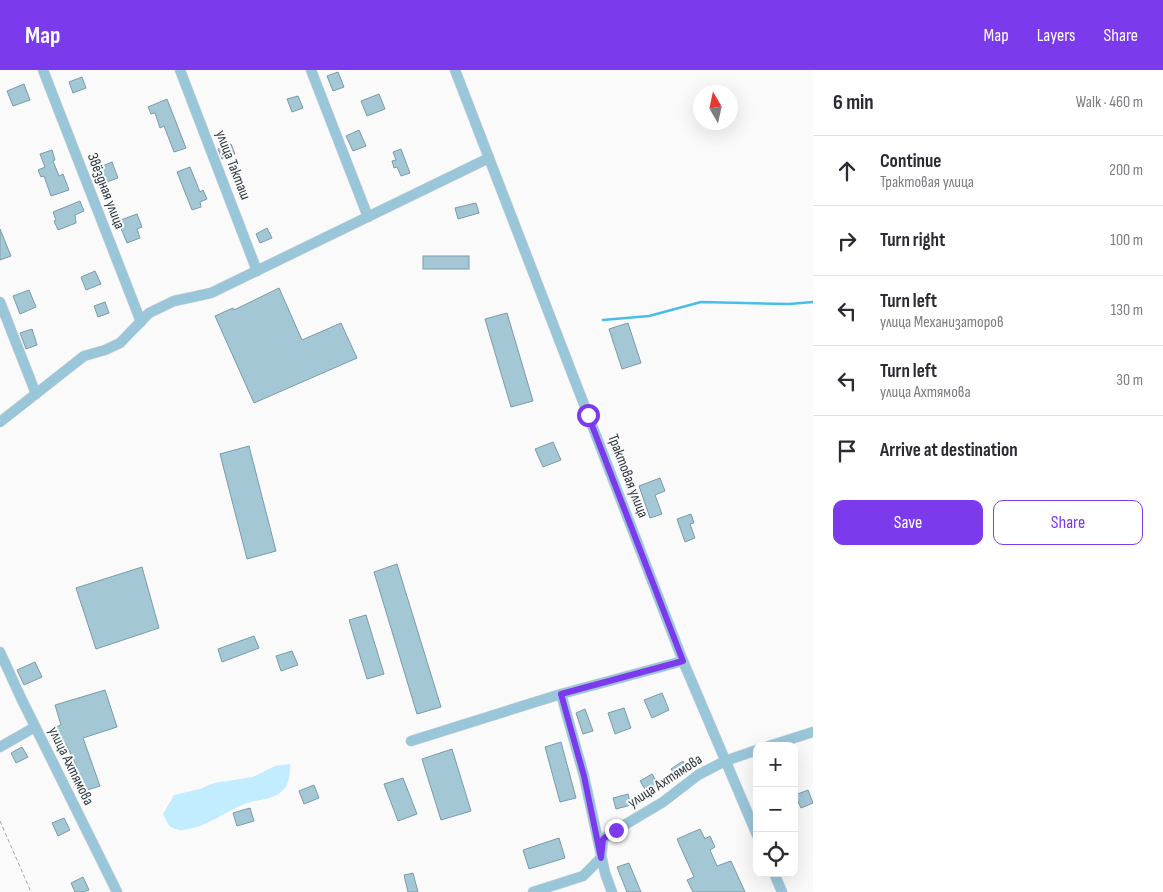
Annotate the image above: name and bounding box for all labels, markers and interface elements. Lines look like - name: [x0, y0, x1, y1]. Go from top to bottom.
- text: Map: [25, 21, 60, 50]
- text: Map: [984, 25, 1009, 46]
- text: Layers: [1037, 25, 1076, 46]
- text: Share: [1104, 25, 1138, 46]
- north arrow: [693, 85, 738, 130]
- text: 6 min: [833, 90, 874, 115]
- text: Walk · 460 m: [1076, 93, 1143, 112]
- street label: улица Такташ: [211, 127, 255, 203]
- street label: Звёздная улица: [83, 150, 129, 232]
- text: Continue: [880, 150, 941, 173]
- icon: ahead: [833, 157, 861, 185]
- text: 200 m: [1109, 161, 1143, 180]
- text: Трактовая улица: [880, 173, 974, 192]
- icon: right: [833, 227, 861, 255]
- text: Turn right: [880, 229, 945, 252]
- text: 100 m: [1110, 231, 1143, 250]
- text: Turn left: [880, 290, 937, 313]
- icon: left: [833, 297, 861, 325]
- text: 130 m: [1111, 301, 1143, 320]
- text: улица Механизаторов: [880, 313, 1004, 332]
- text: Turn left: [880, 360, 937, 383]
- icon: left: [833, 367, 861, 395]
- text: 30 m: [1116, 371, 1143, 390]
- text: улица Ахтямова: [880, 383, 971, 402]
- route start: [577, 404, 600, 427]
- street label: Трактовая улица: [603, 432, 653, 521]
- icon: arrive: [833, 437, 861, 465]
- text: Arrive at destination: [880, 439, 1018, 462]
- button: Save: [833, 500, 983, 545]
- button: Share: [993, 500, 1143, 545]
- street label: улица Ахтямова: [44, 724, 98, 809]
- map controls: [753, 742, 798, 877]
- button: +: [753, 742, 798, 787]
- street label: улица Ахтямова: [624, 750, 706, 812]
- button: −: [753, 787, 798, 832]
- route end: [605, 819, 628, 842]
- button: locate: [753, 832, 798, 877]

